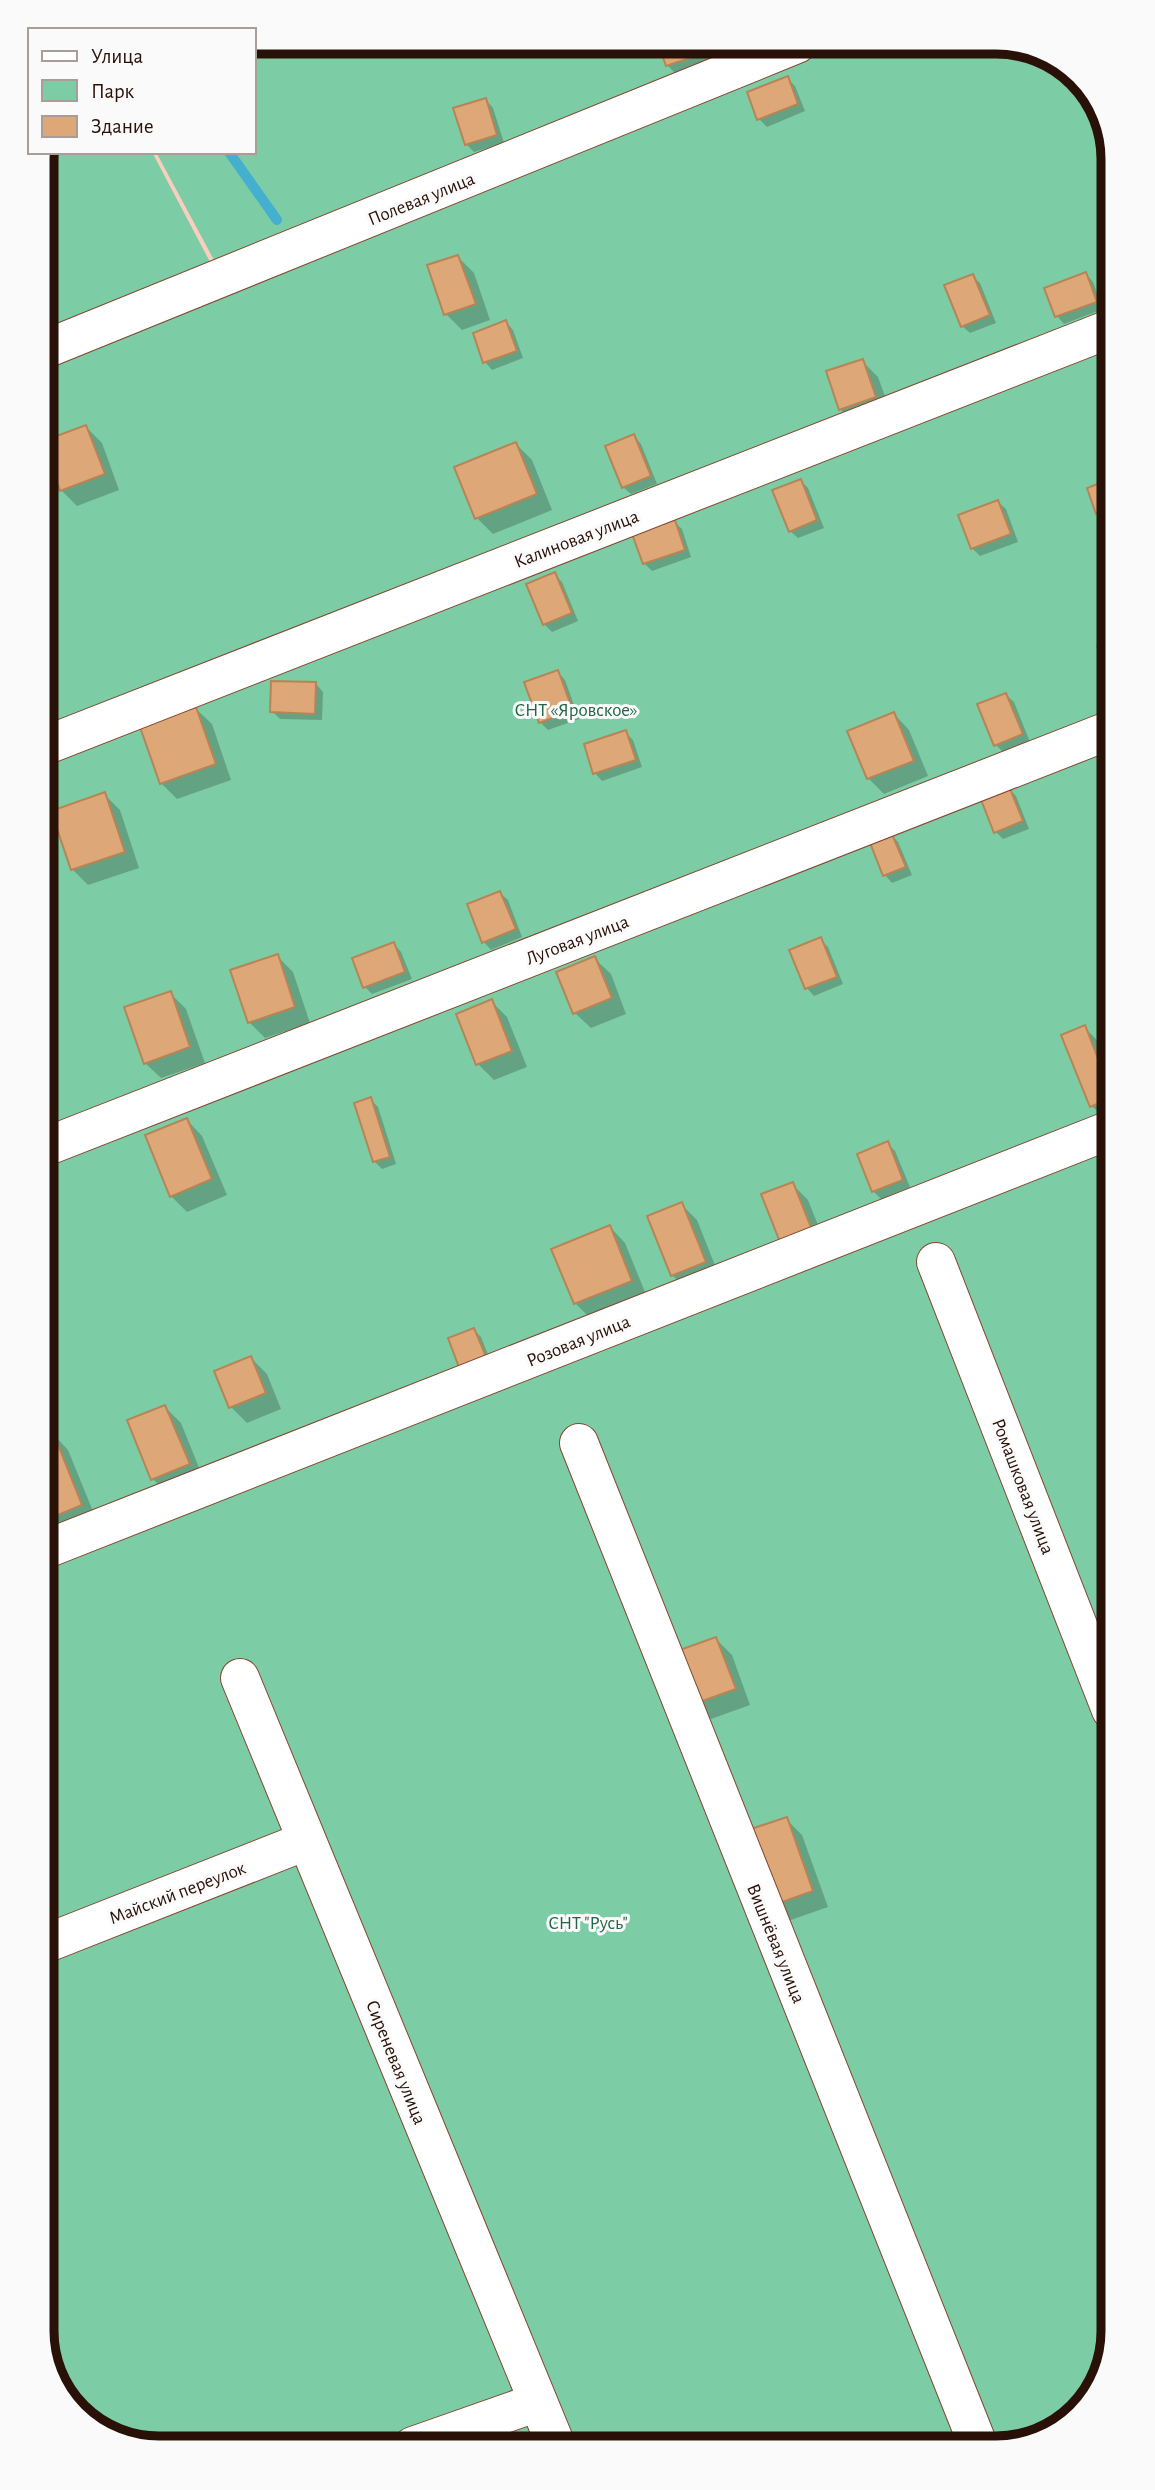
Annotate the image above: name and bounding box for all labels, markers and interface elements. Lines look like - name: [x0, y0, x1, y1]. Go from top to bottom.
- legend: [28, 28, 256, 154]
- text: Улица: [91, 46, 144, 67]
- text: Парк: [91, 81, 135, 102]
- text: Здание: [91, 116, 154, 137]
- street label: Полевая улица: [365, 169, 478, 229]
- street label: Калиновая улица: [512, 507, 642, 572]
- park label: СНТ «Яровское»: [514, 701, 638, 720]
- street label: Луговая улица: [523, 912, 632, 969]
- street label: Розовая улица: [524, 1312, 633, 1371]
- street label: Ромашковая улица: [988, 1416, 1057, 1557]
- street label: Майский переулок: [107, 1859, 249, 1928]
- street label: Вишнёвая улица: [743, 1881, 808, 2006]
- park label: СНТ "Русь": [548, 1914, 628, 1933]
- street label: Сиреневая улица: [362, 1998, 429, 2128]

